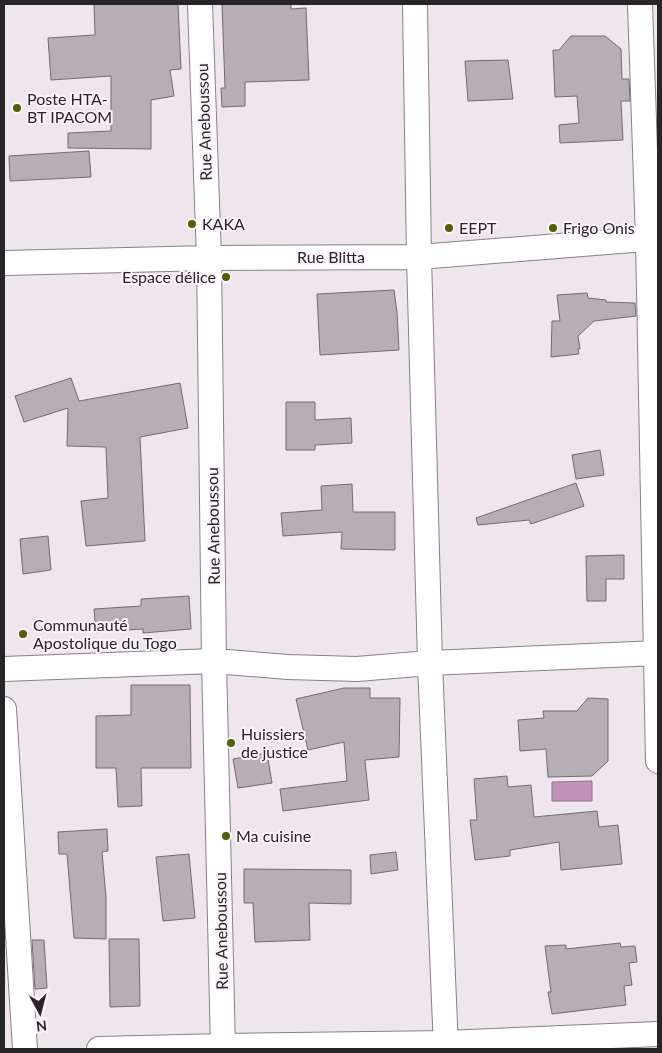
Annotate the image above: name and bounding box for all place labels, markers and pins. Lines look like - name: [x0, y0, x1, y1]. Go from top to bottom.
- place label: Poste HTA- BT IPACOM: [27, 89, 112, 126]
- marker: Poste HTA- BT IPACOM: [11, 102, 23, 114]
- place label: KAKA: [202, 214, 245, 233]
- marker: KAKA: [186, 218, 198, 230]
- place label: EEPT: [459, 218, 497, 237]
- place label: Frigo Onis: [563, 218, 635, 237]
- marker: EEPT: [443, 222, 455, 234]
- marker: Frigo Onis: [547, 222, 559, 234]
- place label: Espace délice: [122, 267, 216, 286]
- marker: Espace délice: [220, 271, 232, 283]
- place label: Communauté Apostolique du Togo: [33, 615, 177, 652]
- marker: Communauté Apostolique du Togo: [17, 628, 29, 640]
- place label: Huissiers de justice: [241, 724, 308, 761]
- marker: Huissiers de justice: [225, 737, 237, 749]
- place label: Ma cuisine: [236, 826, 311, 845]
- marker: Ma cuisine: [220, 830, 232, 842]

